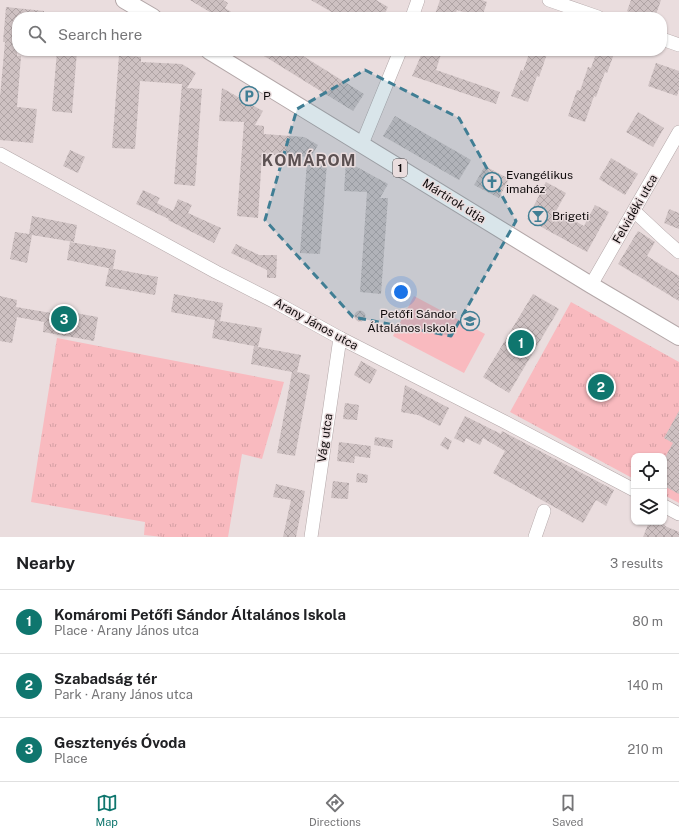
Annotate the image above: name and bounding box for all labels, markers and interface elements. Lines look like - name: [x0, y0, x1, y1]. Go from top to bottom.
- search box: [12, 12, 667, 56]
- icon: search: [26, 23, 48, 45]
- text: Search here: [58, 26, 142, 43]
- parking icon: P: [238, 85, 260, 107]
- place label: P: [263, 89, 271, 103]
- district label: KOMÁROM: [262, 150, 356, 170]
- road number: 1: [393, 159, 407, 177]
- place label: Evangélikus imaház: [506, 168, 573, 196]
- church icon: Evangélikus imaház: [481, 171, 503, 193]
- street label: Felvidéki utca: [610, 172, 660, 246]
- street label: Mártírok útja: [420, 176, 488, 226]
- bar icon: Brigeti: [527, 205, 549, 227]
- place label: Brigeti: [552, 209, 589, 223]
- your location: [391, 282, 411, 302]
- street label: Arany János utca: [271, 295, 361, 353]
- pin: 3: [51, 304, 77, 334]
- place label: Petőfi Sándor Általános Iskola: [367, 307, 456, 335]
- school or university icon: Petőfi Sándor Általános Iskola: [459, 310, 481, 332]
- pin: 1: [508, 328, 534, 358]
- pin: 2: [588, 372, 614, 402]
- street label: Vág utca: [315, 413, 335, 463]
- map controls: [631, 453, 667, 525]
- button: locate: [631, 453, 667, 489]
- button: layers: [631, 489, 667, 525]
- text: Nearby: [16, 553, 75, 573]
- text: 3 results: [610, 556, 663, 571]
- text: Komáromi Petőfi Sándor Általános Iskola: [54, 606, 346, 623]
- text: 1: [26, 614, 32, 629]
- text: 80 m: [632, 614, 663, 629]
- text: Place · Arany János utca: [54, 623, 199, 638]
- text: Szabadság tér: [54, 670, 157, 687]
- text: 2: [25, 678, 33, 693]
- text: 140 m: [627, 678, 663, 693]
- text: Park · Arany János utca: [54, 687, 193, 702]
- text: Gesztenyés Óvoda: [54, 734, 186, 751]
- text: 3: [25, 742, 33, 757]
- text: 210 m: [628, 742, 663, 757]
- text: Place: [54, 751, 88, 766]
- tab: Map: [96, 792, 118, 828]
- tab: Directions: [309, 792, 361, 828]
- tab: Saved: [552, 792, 583, 828]

